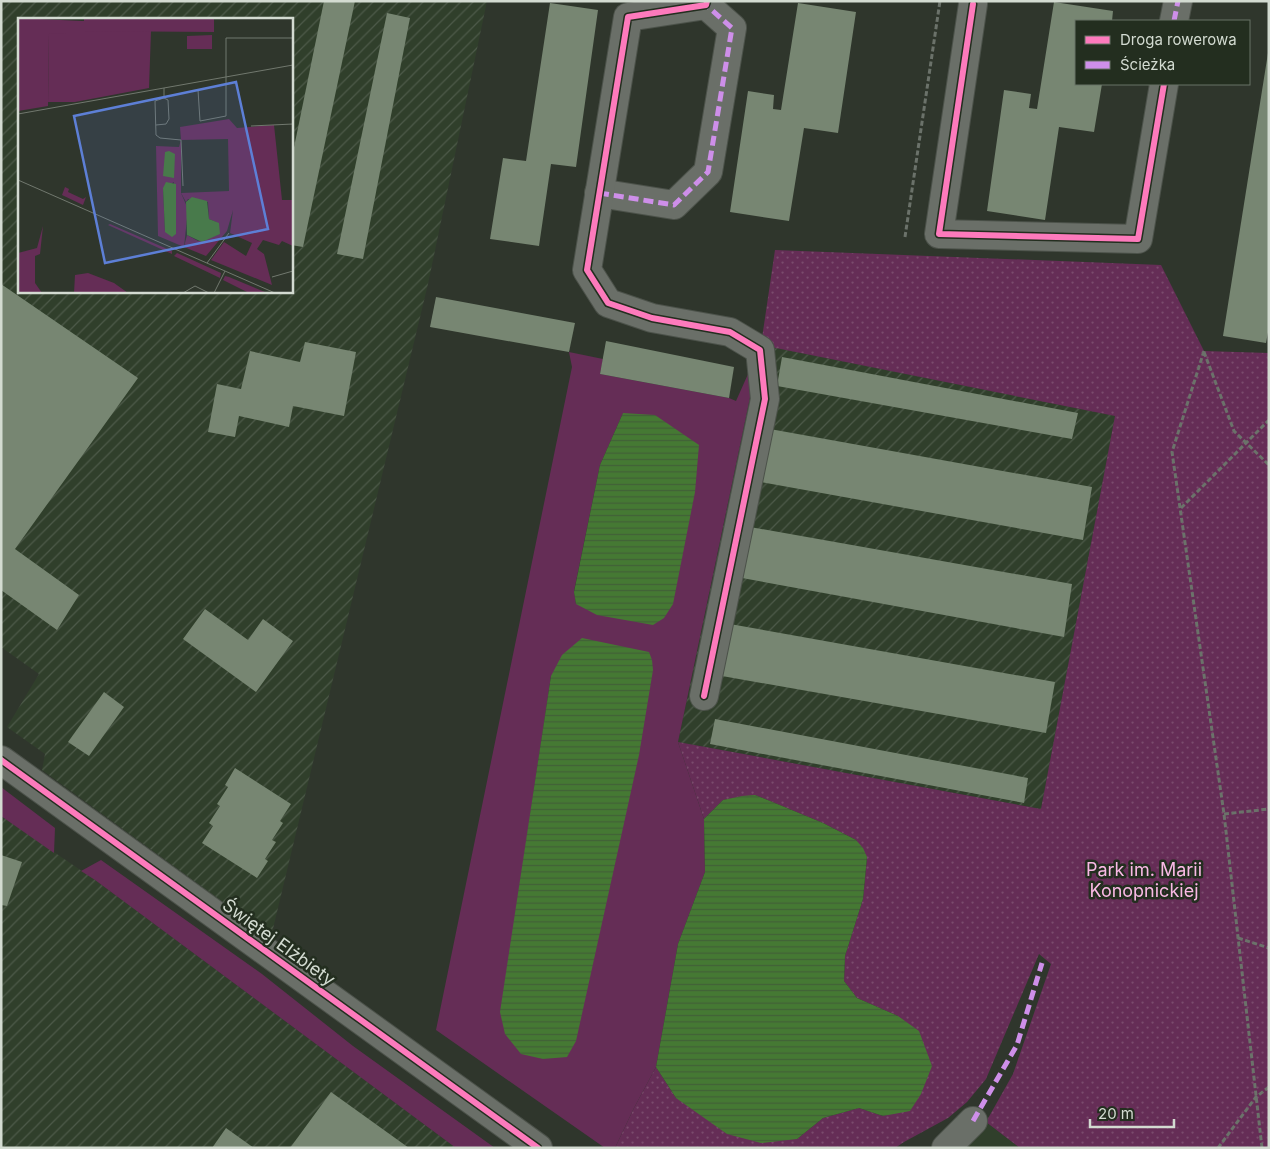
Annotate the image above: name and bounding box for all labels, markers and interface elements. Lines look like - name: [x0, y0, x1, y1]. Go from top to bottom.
- inset map: [18, 18, 292, 292]
- legend: [1075, 20, 1250, 85]
- text: Droga rowerowa: [1120, 30, 1237, 49]
- text: Ścieżka: [1120, 55, 1175, 74]
- park label: Park im. Marii Konopnickiej: [1086, 859, 1202, 901]
- street label: Świętej Elżbiety: [219, 893, 340, 990]
- scale bar: [1090, 1096, 1174, 1128]
- text: 20 m: [1098, 1104, 1134, 1123]

